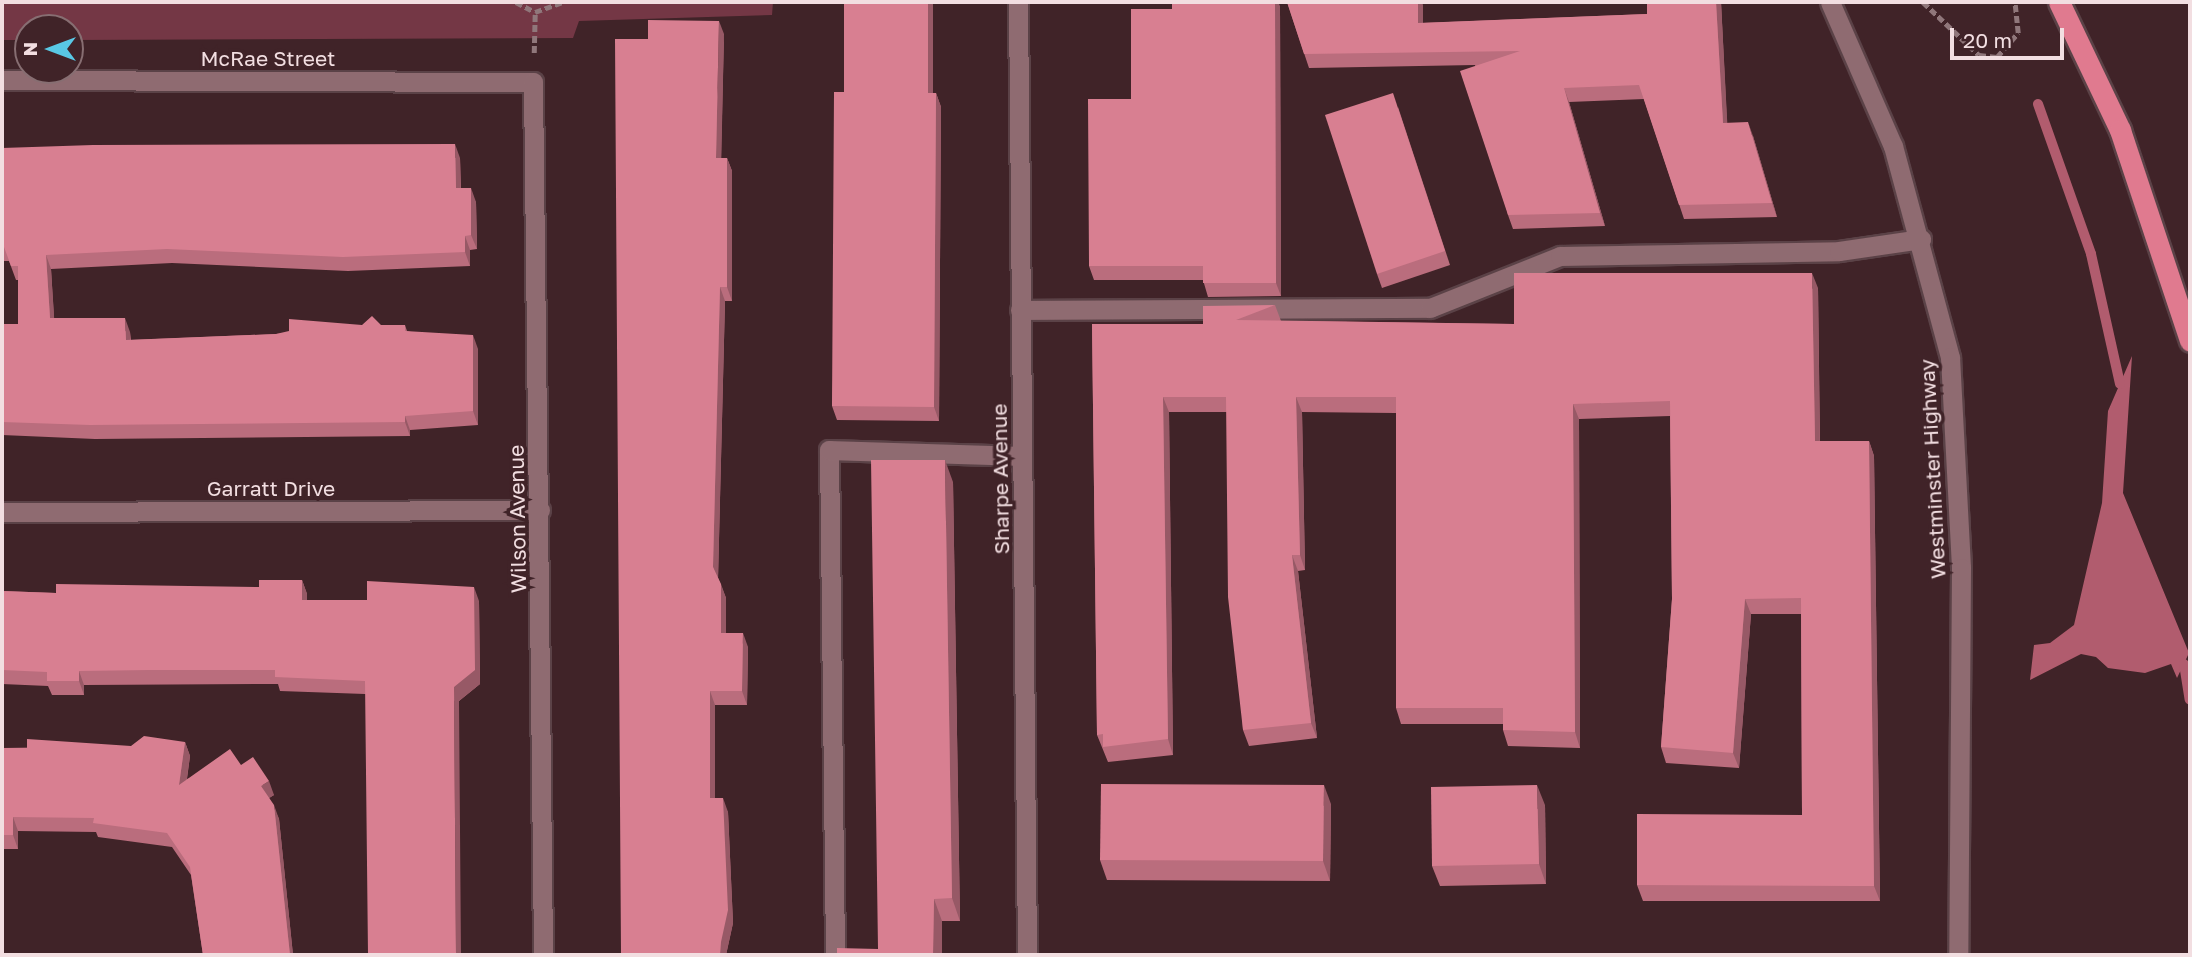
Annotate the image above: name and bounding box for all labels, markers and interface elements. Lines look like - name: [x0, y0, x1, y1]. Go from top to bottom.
- north arrow: [14, 14, 84, 84]
- scale bar: [1954, 14, 2068, 58]
- text: 20 m: [1963, 27, 2012, 53]
- text: N: [18, 42, 41, 56]
- street label: McRae Street: [200, 45, 336, 71]
- street label: Westminster Highway: [1914, 358, 1950, 580]
- street label: Sharpe Avenue: [986, 403, 1014, 555]
- street label: Wilson Avenue: [503, 445, 531, 593]
- street label: Garratt Drive: [207, 475, 335, 501]

